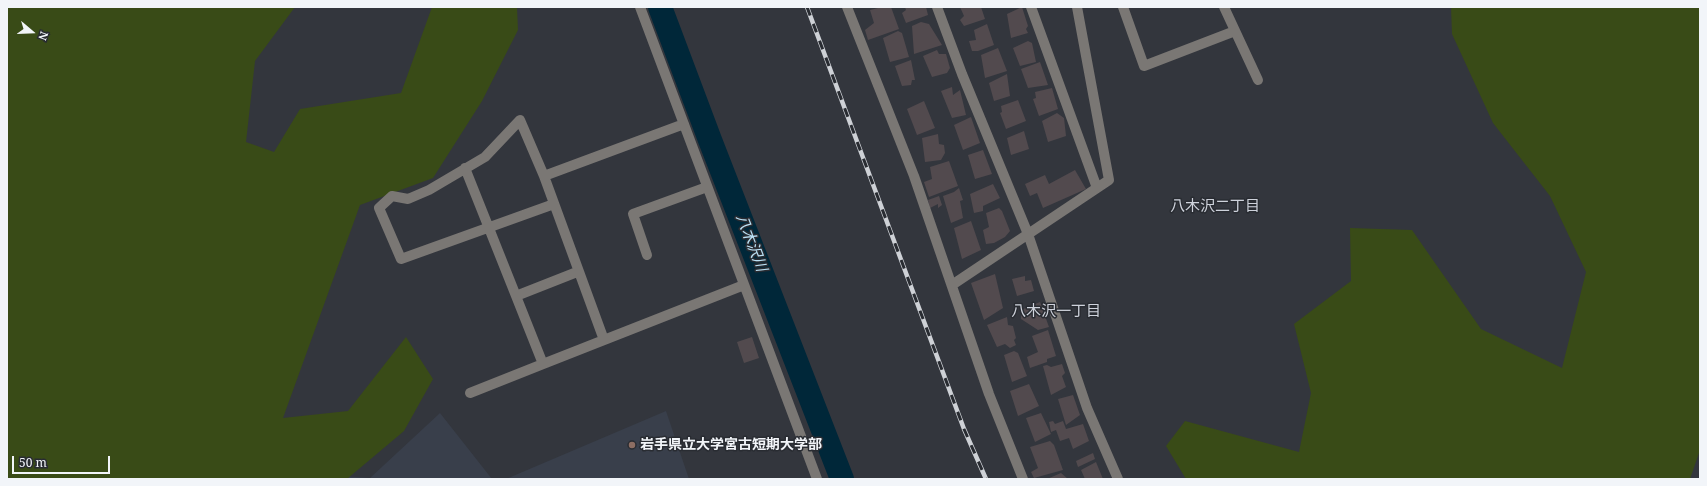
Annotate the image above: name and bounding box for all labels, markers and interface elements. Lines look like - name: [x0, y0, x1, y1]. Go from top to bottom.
- north arrow: [12, 12, 52, 52]
- text: N: [35, 30, 52, 43]
- district label: 八木沢二丁目: [1170, 198, 1260, 216]
- water label: 八木沢川: [732, 212, 770, 274]
- district label: 八木沢一丁目: [1011, 303, 1101, 321]
- place label: 岩手県立大学宮古短期大学部: [640, 437, 822, 453]
- marker: 岩手県立大学宮古短期大学部: [627, 440, 637, 450]
- scale bar: [14, 448, 112, 474]
- text: 50 m: [19, 454, 47, 471]

